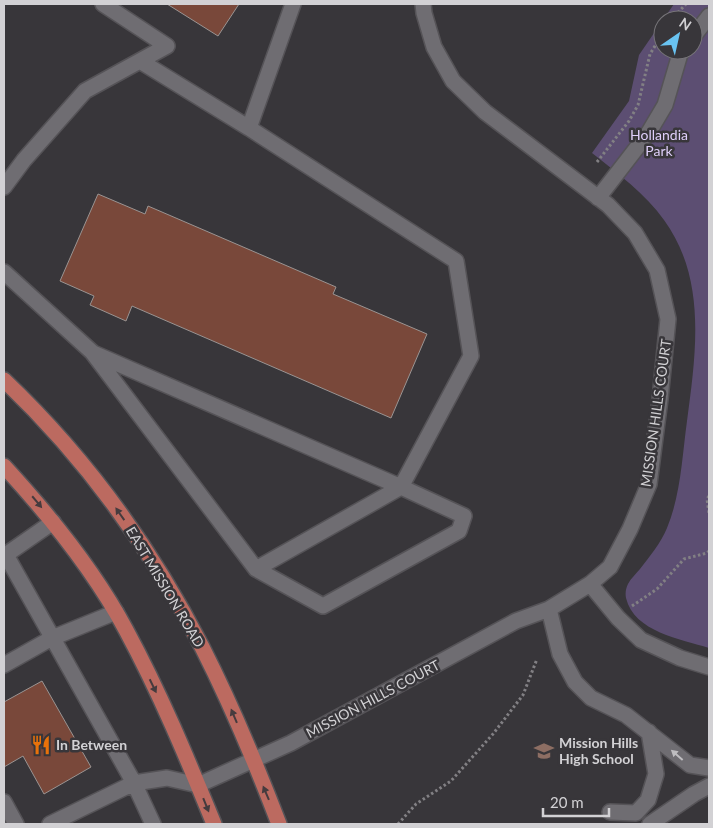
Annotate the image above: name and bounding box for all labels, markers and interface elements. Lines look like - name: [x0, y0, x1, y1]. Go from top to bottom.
- north arrow: [653, 10, 703, 60]
- text: N: [676, 14, 695, 34]
- park label: Hollandia Park: [630, 126, 688, 159]
- street label: MISSION HILLS COURT: [637, 337, 674, 488]
- one-way arrow: [31, 495, 42, 508]
- one-way arrow: [115, 507, 125, 521]
- street label: EAST MISSION ROAD: [123, 523, 208, 650]
- street label: MISSION HILLS COURT: [303, 656, 443, 741]
- one-way arrow: [150, 679, 158, 693]
- one-way arrow: [230, 708, 238, 723]
- restaurant icon: In Between: [30, 734, 52, 756]
- place label: Mission Hills High School: [559, 734, 638, 767]
- place label: In Between: [56, 736, 127, 753]
- school or university icon: Mission Hills High School: [533, 740, 555, 762]
- one-way arrow: [671, 749, 684, 760]
- one-way arrow: [262, 785, 270, 800]
- scale bar: [543, 786, 609, 818]
- text: 20 m: [550, 793, 584, 811]
- one-way arrow: [202, 798, 210, 813]

